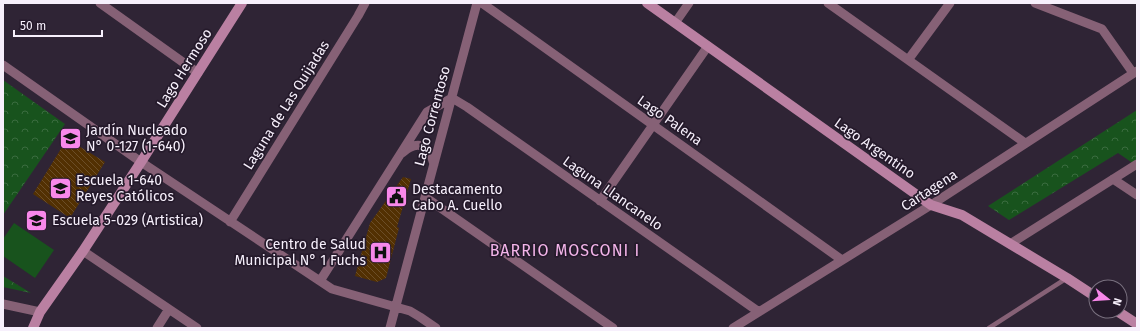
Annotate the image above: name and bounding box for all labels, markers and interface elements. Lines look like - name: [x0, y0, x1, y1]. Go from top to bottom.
- scale bar: [14, 12, 102, 38]
- text: 50 m: [20, 19, 46, 33]
- street label: Lago Hermoso: [153, 25, 216, 111]
- street label: Laguna de Las Quijadas: [240, 37, 333, 173]
- street label: Lago Correntoso: [411, 64, 454, 168]
- street label: Lago Palena: [634, 92, 706, 149]
- street label: Lago Argentino: [831, 114, 918, 183]
- place label: Jardín Nucleado N° 0-127 (1-640): [86, 122, 187, 155]
- school or university icon: Jardín Nucleado N° 0-127 (1-640): [58, 125, 84, 151]
- street label: Laguna Llancanelo: [560, 153, 666, 234]
- street label: Cartagena: [898, 166, 961, 215]
- place label: Escuela 1-640 Reyes Católicos: [76, 172, 175, 205]
- school or university icon: Escuela 1-640 Reyes Católicos: [48, 175, 74, 201]
- place label: Destacamento Cabo A. Cuello: [412, 181, 503, 214]
- public building icon: Destacamento Cabo A. Cuello: [384, 184, 410, 210]
- school or university icon: Escuela 5-029 (Artistica): [24, 207, 50, 233]
- place label: Escuela 5-029 (Artistica): [52, 212, 203, 229]
- place label: Centro de Salud Municipal N° 1 Fuchs: [234, 236, 366, 269]
- hospital icon: Centro de Salud Municipal N° 1 Fuchs: [368, 239, 394, 265]
- district label: BARRIO MOSCONI I: [490, 241, 640, 260]
- north arrow: [1088, 279, 1128, 319]
- text: N: [1110, 296, 1124, 307]

